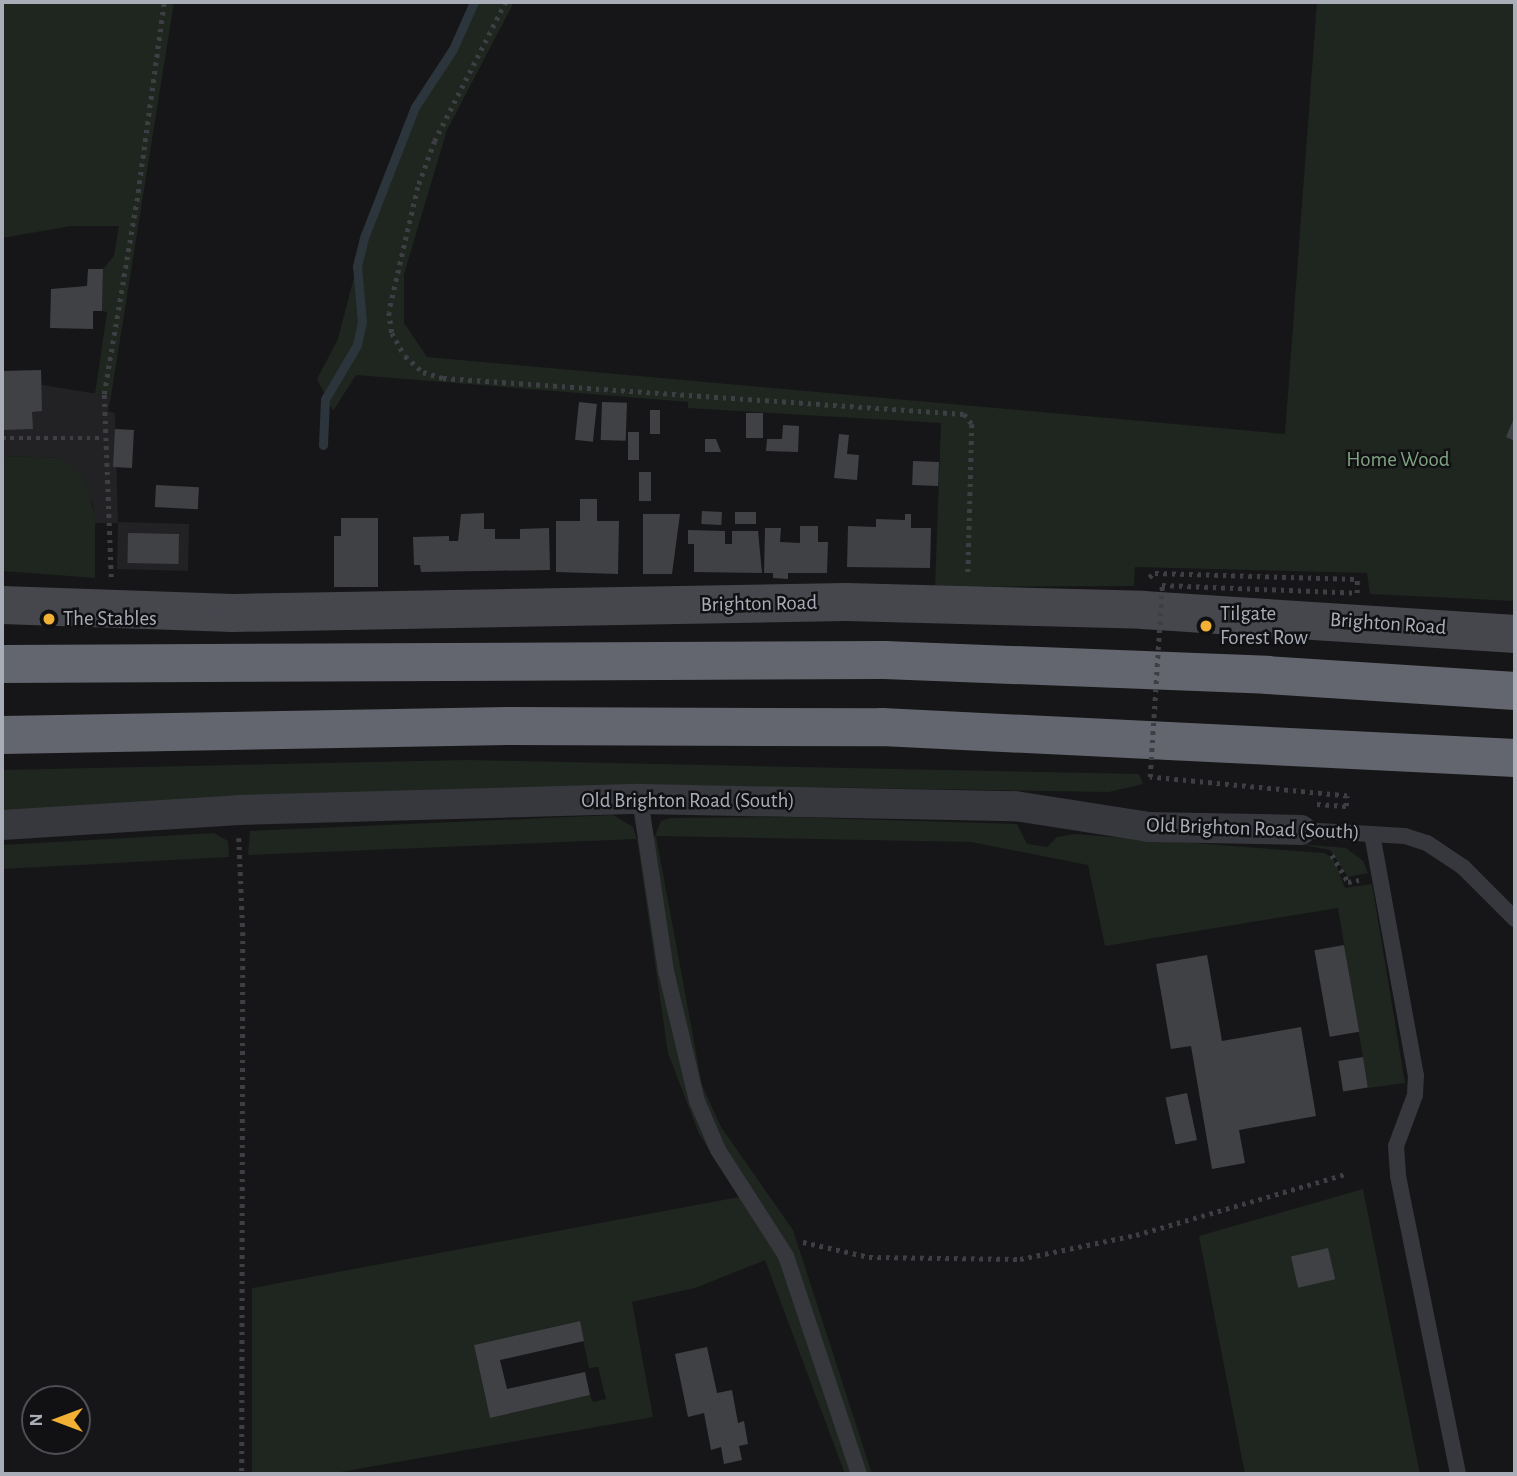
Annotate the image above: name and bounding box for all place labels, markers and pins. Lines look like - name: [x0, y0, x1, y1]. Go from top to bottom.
- place label: Tilgate Forest Row: [1220, 601, 1308, 651]
- place label: The Stables: [63, 606, 157, 632]
- marker: The Stables: [41, 611, 57, 627]
- marker: Tilgate Forest Row: [1198, 618, 1214, 634]

